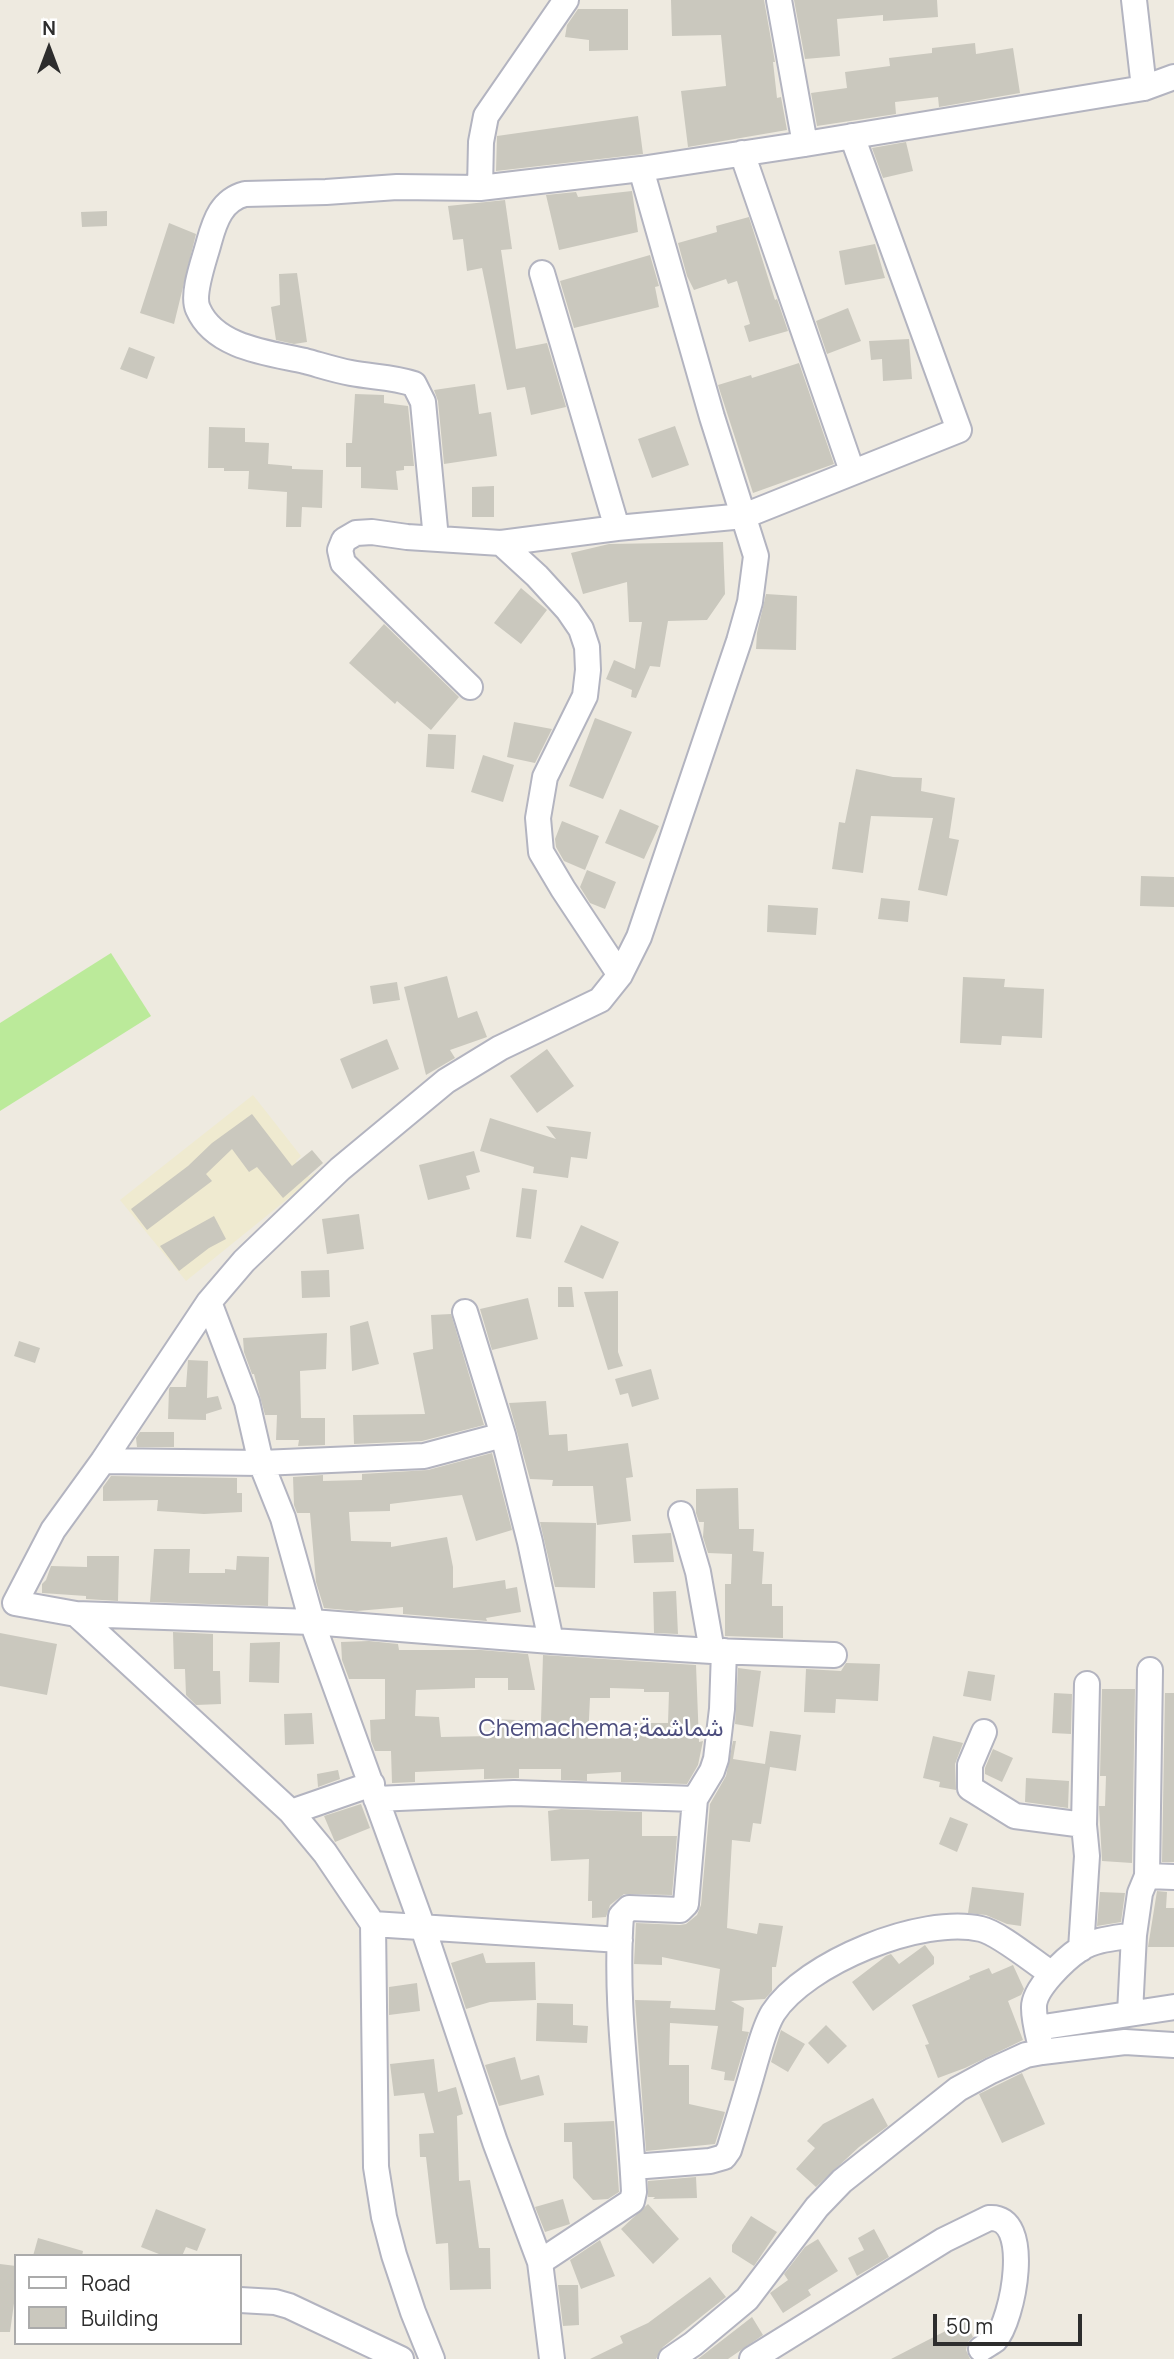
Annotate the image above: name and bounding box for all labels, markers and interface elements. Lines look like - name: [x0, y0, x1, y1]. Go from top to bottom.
- north arrow: [14, 14, 84, 84]
- text: N: [42, 15, 56, 41]
- district label: Chemachema;شماشمة: [478, 1715, 724, 1743]
- legend: [14, 2254, 242, 2345]
- text: Road: [81, 2269, 131, 2297]
- scale bar: [936, 2300, 1085, 2344]
- text: Building: [81, 2304, 158, 2332]
- text: 50 m: [946, 2312, 993, 2340]

